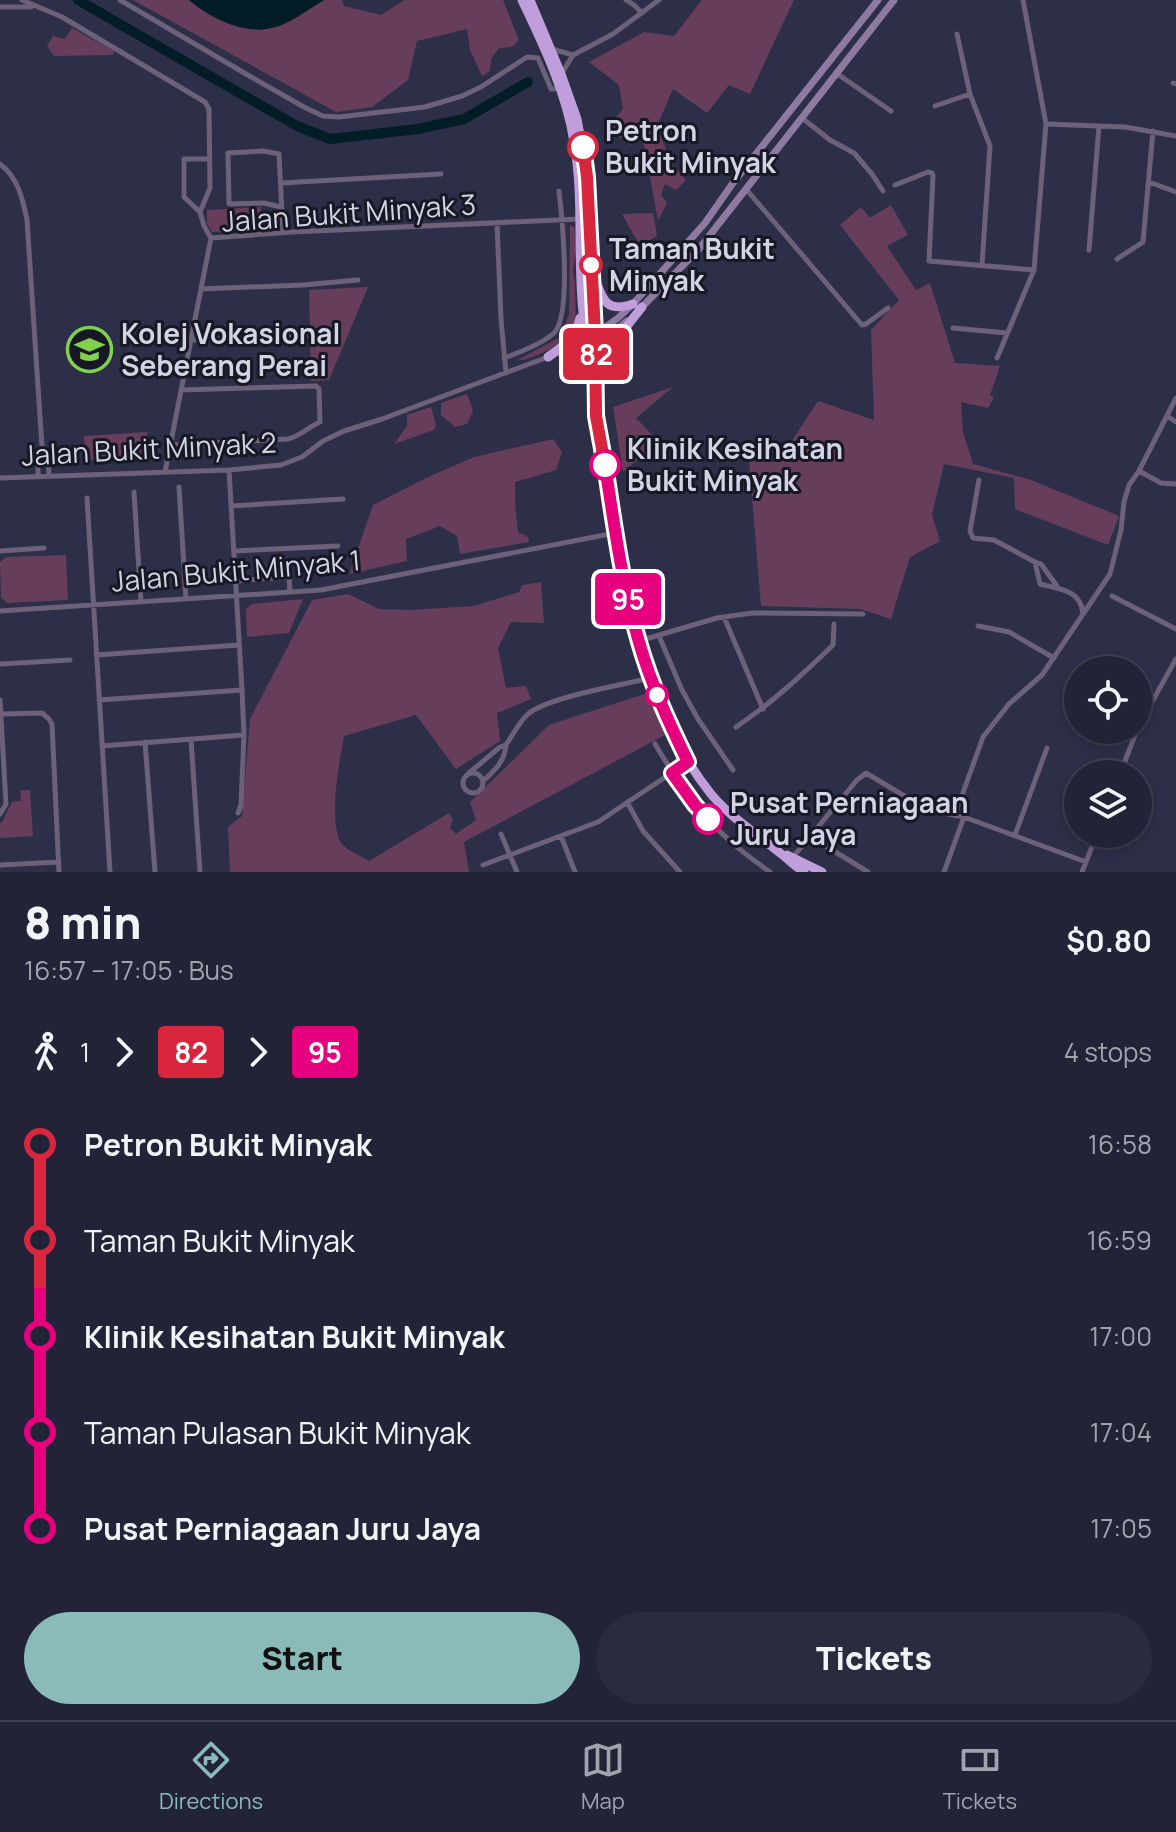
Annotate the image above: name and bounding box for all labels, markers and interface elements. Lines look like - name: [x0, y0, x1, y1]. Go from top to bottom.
- place label: Petron Bukit Minyak: [605, 111, 777, 181]
- marker: Petron Bukit Minyak: [568, 132, 598, 162]
- street label: Jalan Bukit Minyak 3: [221, 184, 477, 240]
- place label: Taman Bukit Minyak: [609, 229, 775, 299]
- marker: Taman Bukit Minyak: [580, 254, 602, 276]
- place label: Kolej Vokasional Seberang Perai: [121, 314, 340, 384]
- school or university icon: Kolej Vokasional Seberang Perai: [66, 326, 114, 374]
- line badge: 82: [560, 328, 632, 380]
- text: 82: [579, 335, 613, 373]
- street label: Jalan Bukit Minyak 2: [21, 422, 277, 474]
- place label: Klinik Kesihatan Bukit Minyak: [627, 429, 843, 499]
- marker: Klinik Kesihatan Bukit Minyak: [590, 450, 620, 480]
- street label: Jalan Bukit Minyak 1: [110, 540, 362, 600]
- line badge: 95: [592, 573, 664, 625]
- text: 95: [611, 580, 645, 618]
- map controls: [1064, 656, 1152, 848]
- button: locate: [1064, 656, 1152, 744]
- unlabelled marker: [646, 684, 668, 706]
- button: layers: [1064, 760, 1152, 848]
- place label: Pusat Perniagaan Juru Jaya: [730, 783, 969, 853]
- marker: Pusat Perniagaan Juru Jaya: [693, 804, 723, 834]
- text: 8 min: [24, 892, 142, 952]
- text: $0.80: [1066, 920, 1152, 961]
- text: 16:57 – 17:05 · Bus: [24, 952, 234, 988]
- icon: walk: [24, 1030, 68, 1074]
- icon: forward: [102, 1030, 146, 1074]
- icon: forward: [236, 1030, 280, 1074]
- text: 82: [174, 1033, 208, 1071]
- text: 95: [308, 1033, 342, 1071]
- text: 1: [80, 1034, 90, 1070]
- text: 4 stops: [1064, 1034, 1152, 1070]
- text: Petron Bukit Minyak: [84, 1124, 372, 1165]
- text: 16:58: [1088, 1126, 1152, 1162]
- text: Taman Bukit Minyak: [84, 1220, 355, 1261]
- text: 16:59: [1087, 1222, 1152, 1258]
- text: Klinik Kesihatan Bukit Minyak: [84, 1316, 505, 1357]
- text: 17:00: [1089, 1318, 1152, 1354]
- text: Taman Pulasan Bukit Minyak: [84, 1412, 471, 1453]
- text: 17:04: [1090, 1414, 1152, 1450]
- text: Pusat Perniagaan Juru Jaya: [84, 1508, 481, 1549]
- text: 17:05: [1090, 1510, 1152, 1546]
- button: Start: [24, 1612, 580, 1704]
- button: Tickets: [596, 1612, 1152, 1704]
- tab: Directions: [159, 1738, 263, 1816]
- tab: Map: [581, 1738, 625, 1816]
- tab: Tickets: [943, 1738, 1017, 1816]

